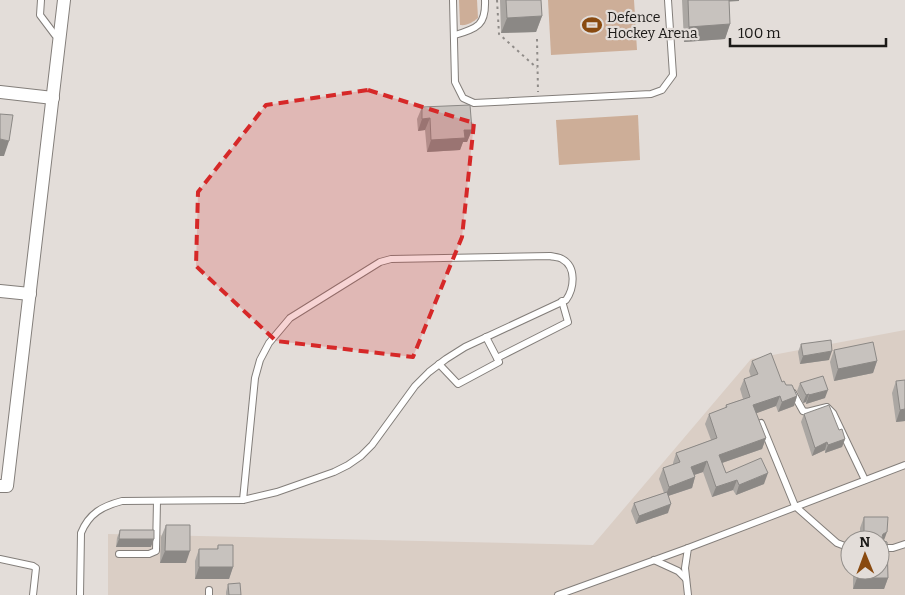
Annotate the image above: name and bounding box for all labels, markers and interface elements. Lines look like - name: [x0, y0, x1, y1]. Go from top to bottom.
- place label: Defence Hockey Arena: [607, 9, 698, 42]
- sports icon: Defence Hockey Arena: [581, 14, 603, 36]
- scale bar: [730, 15, 886, 47]
- text: 100 m: [738, 24, 781, 42]
- north arrow: [840, 530, 890, 580]
- text: N: [859, 534, 871, 551]

